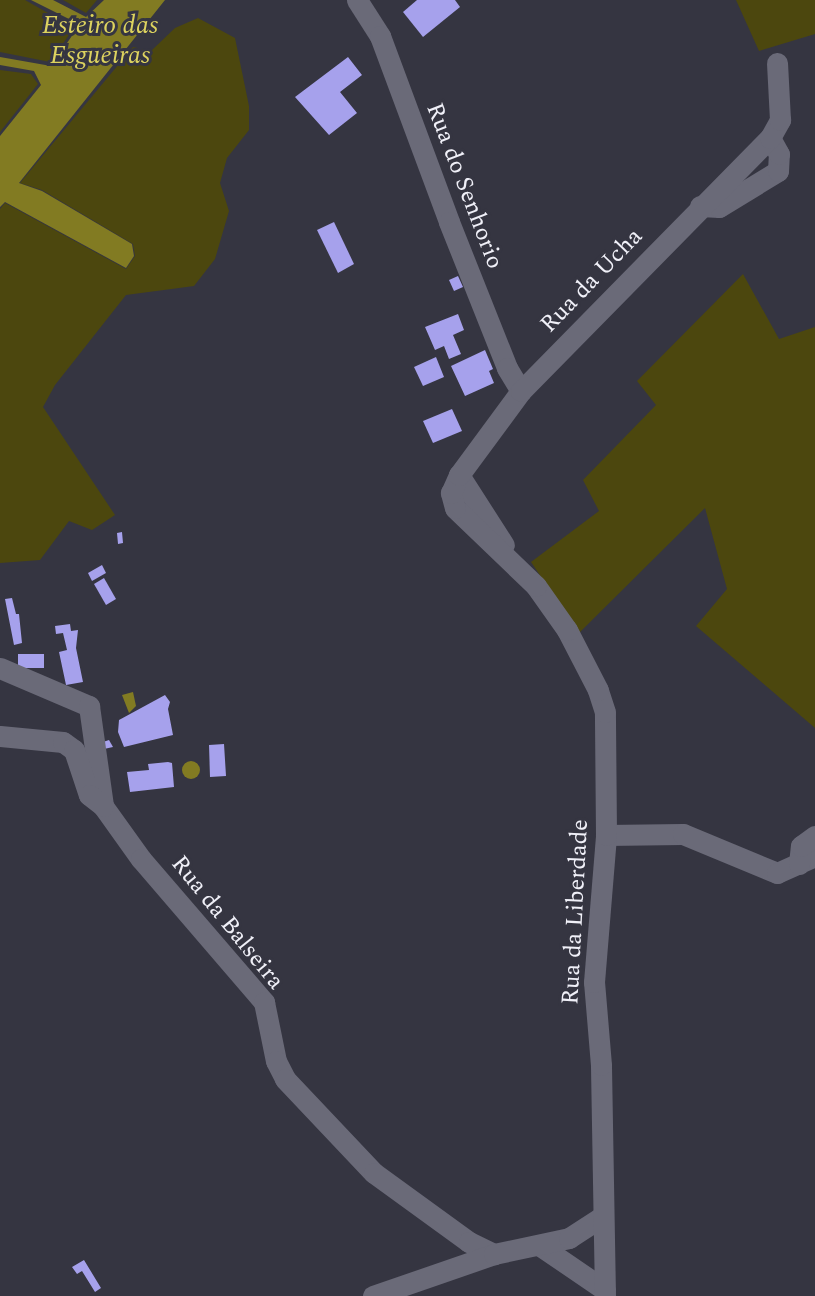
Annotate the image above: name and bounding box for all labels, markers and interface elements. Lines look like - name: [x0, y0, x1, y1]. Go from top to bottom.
- water label: Esteiro das Esgueiras: [42, 10, 158, 71]
- street label: Rua do Senhorio: [419, 99, 509, 273]
- street label: Rua da Ucha: [535, 223, 649, 339]
- street label: Rua da Liberdade: [557, 818, 595, 1006]
- street label: Rua da Balseira: [164, 850, 290, 996]

